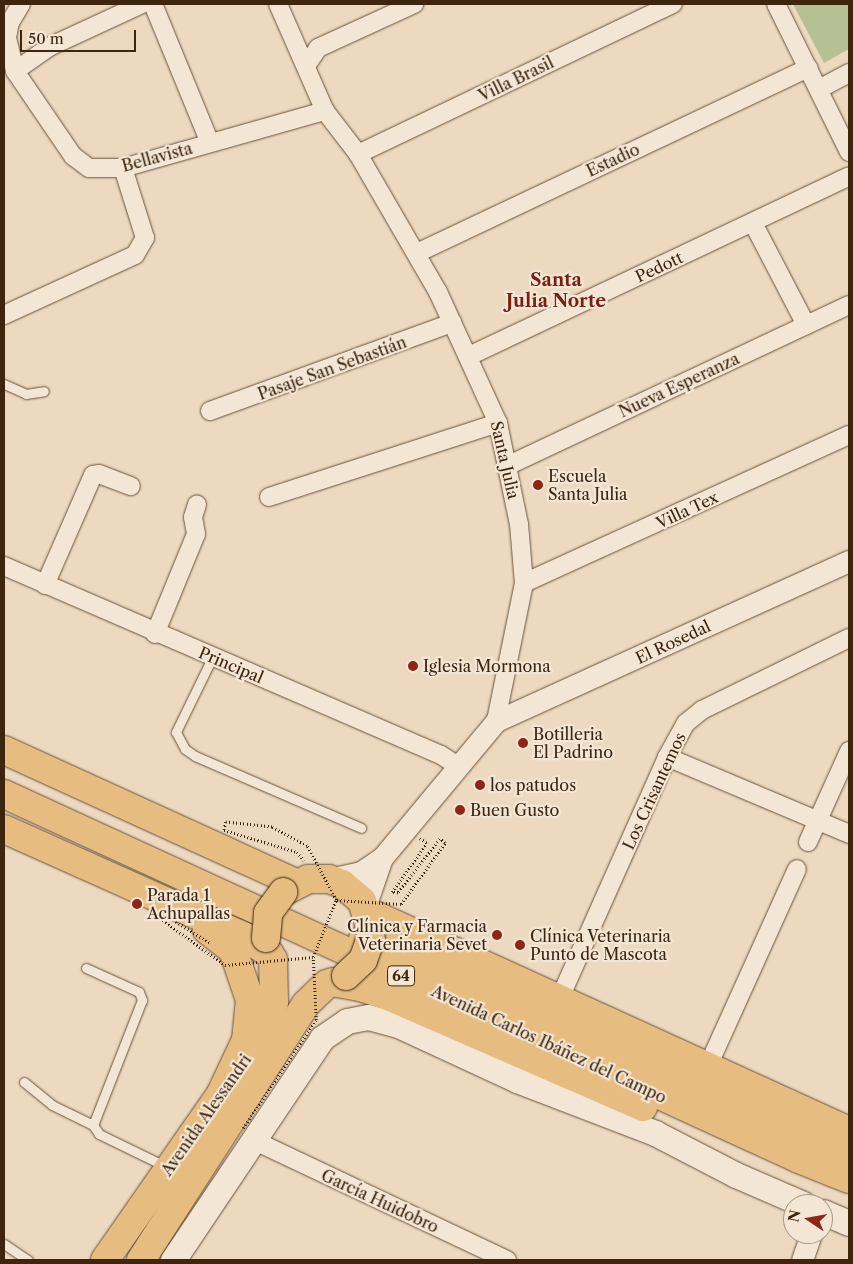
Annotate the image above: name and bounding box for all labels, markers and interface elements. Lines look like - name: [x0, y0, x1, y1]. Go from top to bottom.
- scale bar: [22, 20, 139, 52]
- text: 50 m: [28, 29, 64, 48]
- street label: Villa Brasil: [475, 53, 557, 105]
- street label: Bellavista: [120, 138, 194, 176]
- street label: Estadio: [583, 139, 643, 181]
- street label: Pedott: [632, 248, 686, 286]
- district label: Santa Julia Norte: [506, 270, 606, 312]
- street label: Pasaje San Sebastián: [255, 332, 409, 404]
- street label: Nueva Esperanza: [616, 349, 742, 421]
- street label: Santa Julia: [487, 419, 523, 501]
- place label: Escuela Santa Julia: [548, 466, 628, 504]
- marker: Escuela Santa Julia: [532, 479, 544, 491]
- street label: Villa Tex: [653, 487, 721, 533]
- street label: El Rosedal: [633, 616, 713, 668]
- street label: Principal: [196, 643, 266, 687]
- place label: Iglesia Mormona: [423, 656, 551, 676]
- marker: Iglesia Mormona: [407, 660, 419, 672]
- place label: Botilleria El Padrino: [533, 724, 613, 762]
- street label: Los Crisantemos: [618, 729, 690, 853]
- marker: Botilleria El Padrino: [517, 737, 529, 749]
- place label: los patudos: [490, 775, 576, 795]
- marker: los patudos: [474, 779, 486, 791]
- place label: Buen Gusto: [470, 800, 559, 820]
- marker: Buen Gusto: [454, 804, 466, 816]
- place label: Parada 1 Achupallas: [147, 885, 230, 923]
- marker: Parada 1 Achupallas: [131, 898, 143, 910]
- place label: Clínica y Farmacia Veterinaria Sevet: [346, 916, 487, 954]
- place label: Clínica Veterinaria Punto de Mascota: [530, 926, 672, 964]
- marker: Clínica y Farmacia Veterinaria Sevet: [491, 929, 503, 941]
- marker: Clínica Veterinaria Punto de Mascota: [514, 939, 526, 951]
- road number: 64: [386, 964, 416, 988]
- street label: Avenida Carlos Ibáñez del Campo: [428, 981, 670, 1107]
- street label: Avenida Alessandri: [157, 1050, 255, 1180]
- street label: García Huidobro: [318, 1165, 442, 1237]
- north arrow: [783, 1194, 833, 1244]
- text: N: [784, 1208, 804, 1224]

